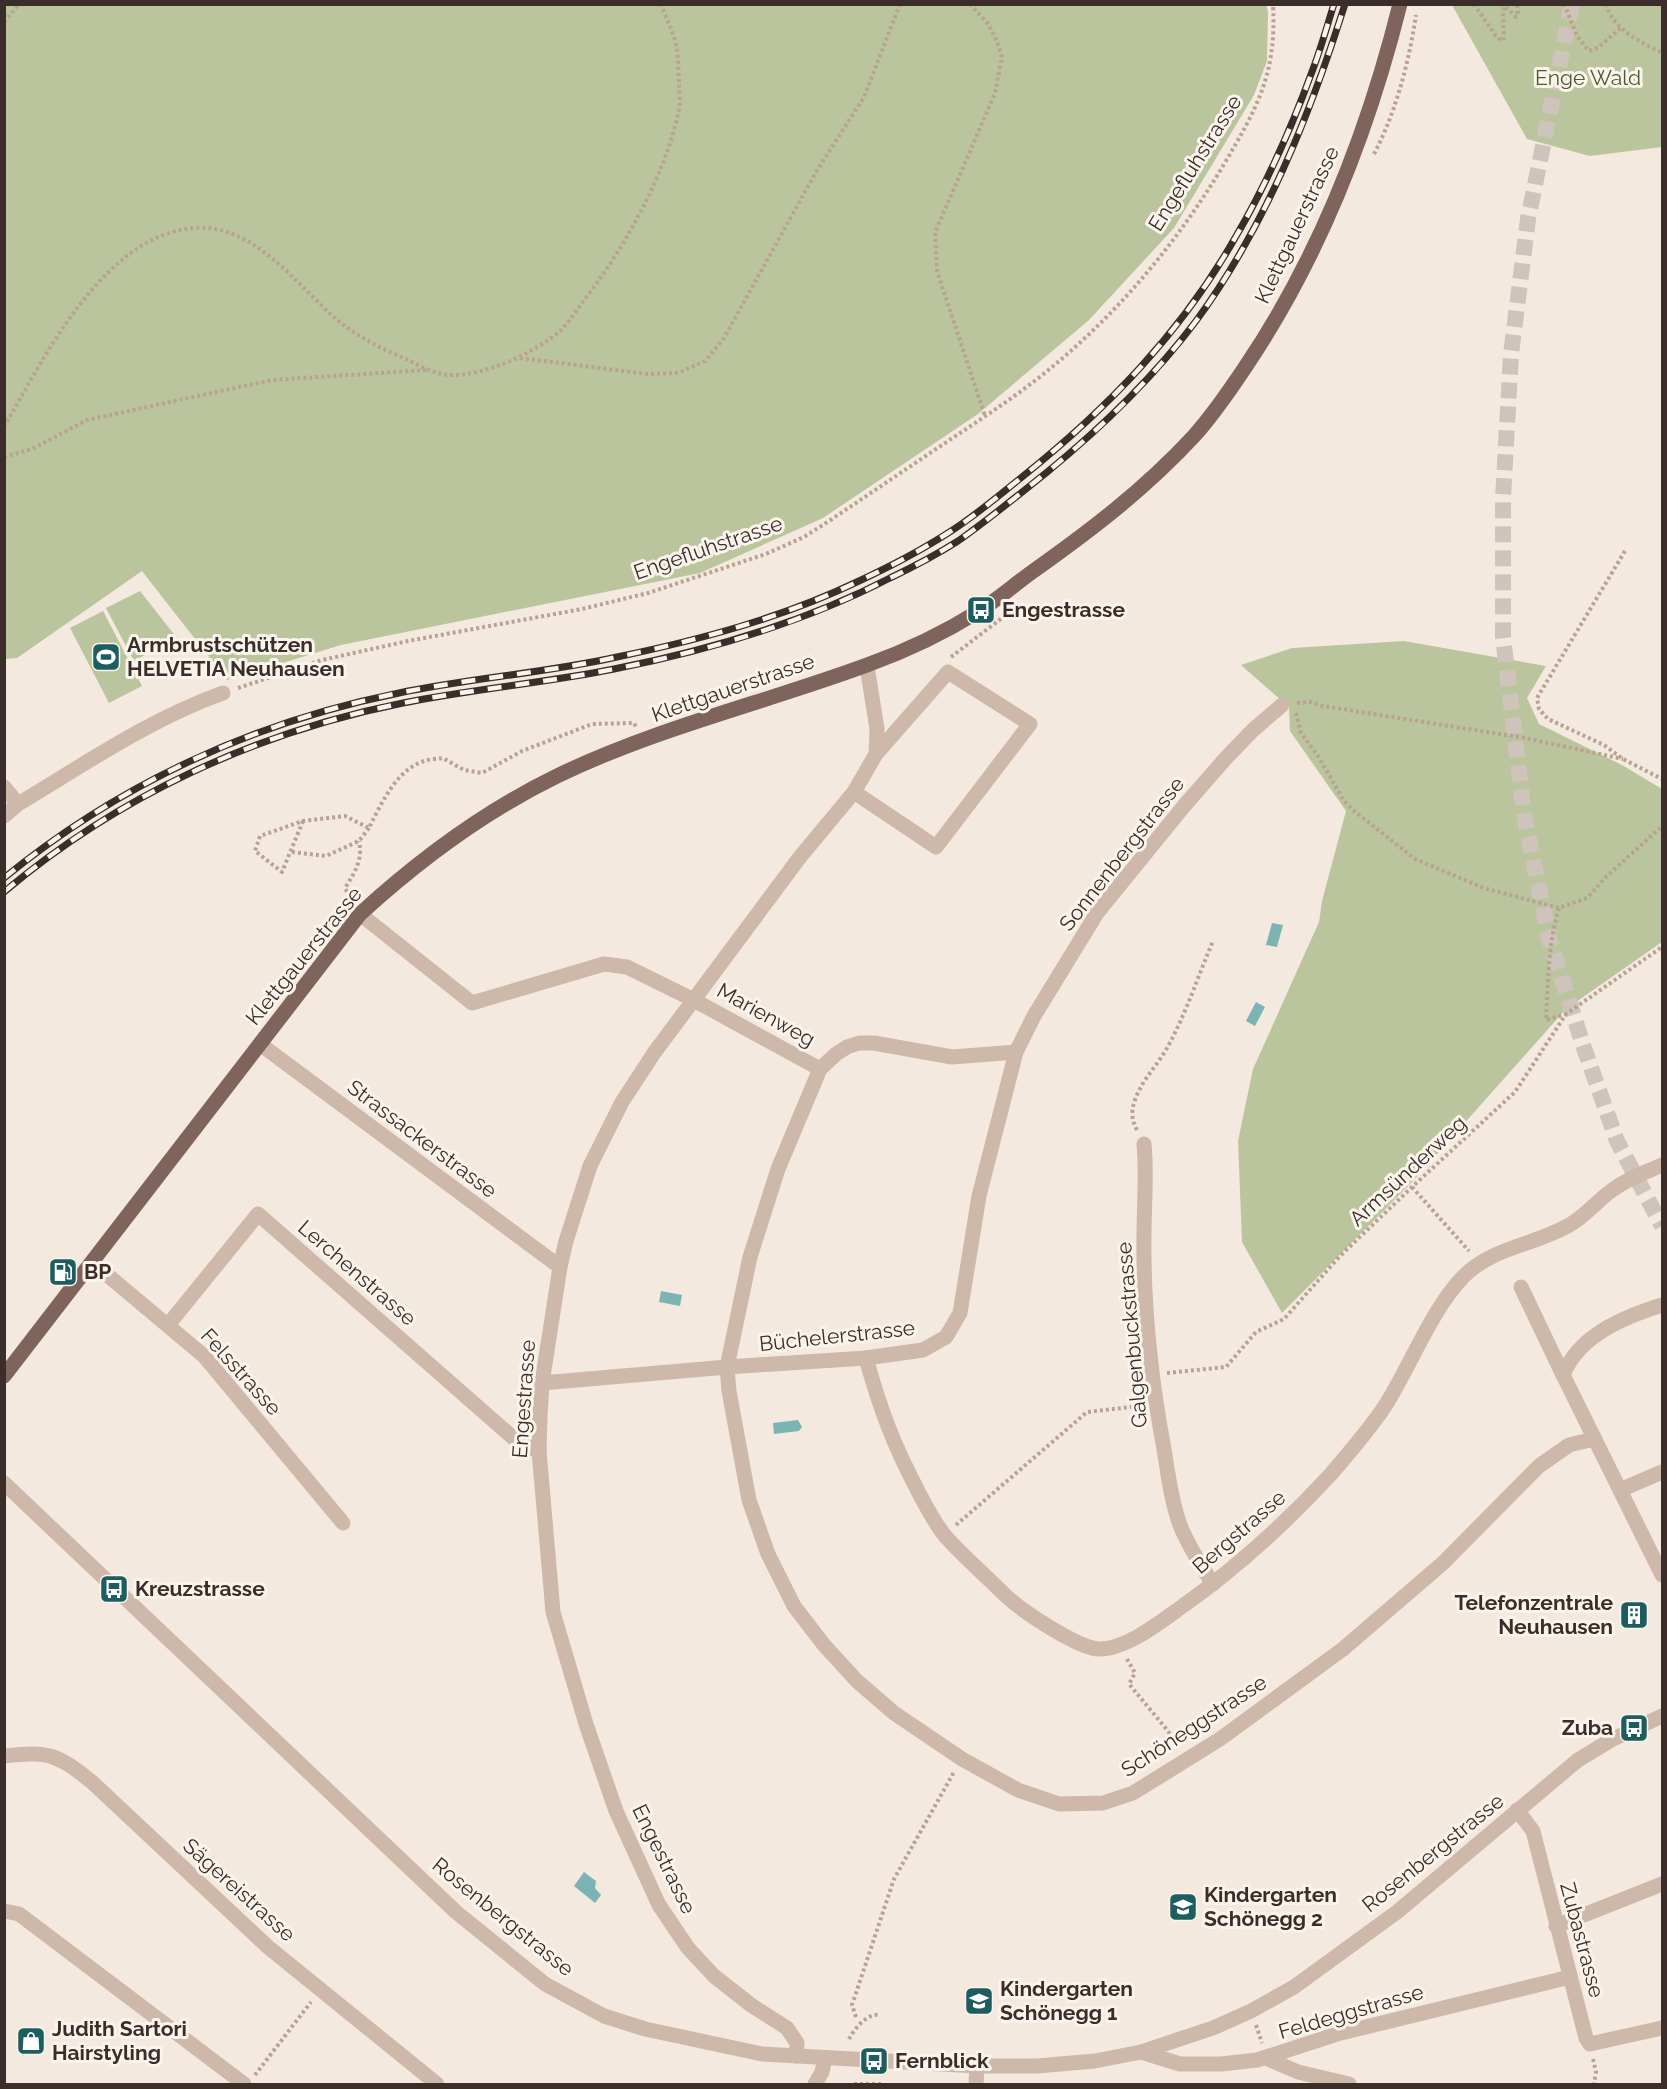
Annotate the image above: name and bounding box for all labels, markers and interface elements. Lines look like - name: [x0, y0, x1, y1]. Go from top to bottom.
- park label: Enge Wald: [1535, 65, 1641, 90]
- street label: Engefluhstrasse: [1143, 90, 1246, 235]
- street label: Klettgauerstrasse: [1249, 142, 1344, 307]
- street label: Engefluhstrasse: [630, 510, 785, 585]
- bus stop icon: Engestrasse: [965, 594, 997, 626]
- place label: Engestrasse: [1002, 597, 1125, 622]
- place label: Armbrustschützen HELVETIA Neuhausen: [127, 632, 345, 681]
- sports icon: Armbrustschützen HELVETIA Neuhausen: [90, 641, 122, 673]
- street label: Klettgauerstrasse: [648, 648, 818, 727]
- street label: Sonnenbergstrasse: [1054, 772, 1189, 936]
- street label: Klettgauerstrasse: [240, 882, 367, 1030]
- street label: Marienweg: [713, 977, 820, 1052]
- street label: Strassackerstrasse: [343, 1074, 502, 1203]
- street label: Armsünderweg: [1344, 1110, 1471, 1231]
- street label: Lerchenstrasse: [293, 1215, 421, 1331]
- street label: Galgenbuckstrasse: [1111, 1241, 1152, 1429]
- fuel station icon: BP: [47, 1256, 79, 1288]
- place label: BP: [84, 1259, 111, 1284]
- street label: Büchelerstrasse: [758, 1315, 916, 1356]
- street label: Felsstrasse: [196, 1323, 287, 1420]
- street label: Engestrasse: [507, 1339, 540, 1459]
- street label: Bergstrasse: [1187, 1484, 1290, 1579]
- bus stop icon: Kreuzstrasse: [98, 1573, 130, 1605]
- place label: Kreuzstrasse: [135, 1576, 265, 1601]
- place label: Telefonzentrale Neuhausen: [1454, 1590, 1613, 1639]
- building icon: Telefonzentrale Neuhausen: [1618, 1599, 1650, 1631]
- street label: Schöneggstrasse: [1116, 1669, 1271, 1782]
- bus stop icon: Zuba: [1618, 1712, 1650, 1744]
- place label: Zuba: [1562, 1715, 1613, 1740]
- street label: Rosenbergstrasse: [1357, 1788, 1508, 1917]
- street label: Engestrasse: [627, 1800, 702, 1918]
- street label: Sägereistrasse: [178, 1833, 300, 1946]
- street label: Rosenbergstrasse: [428, 1852, 579, 1981]
- street label: Zubastrasse: [1555, 1879, 1610, 2000]
- place label: Kindergarten Schönegg 2: [1204, 1882, 1337, 1931]
- school or university icon: Kindergarten Schönegg 2: [1167, 1891, 1199, 1923]
- place label: Kindergarten Schönegg 1: [1000, 1976, 1133, 2025]
- street label: Feldeggstrasse: [1275, 1979, 1426, 2044]
- school or university icon: Kindergarten Schönegg 1: [963, 1985, 995, 2017]
- place label: Judith Sartori Hairstyling: [52, 2016, 187, 2065]
- shop icon: Judith Sartori Hairstyling: [15, 2025, 47, 2057]
- bus stop icon: Fernblick: [858, 2045, 890, 2077]
- place label: Fernblick: [895, 2048, 989, 2073]

